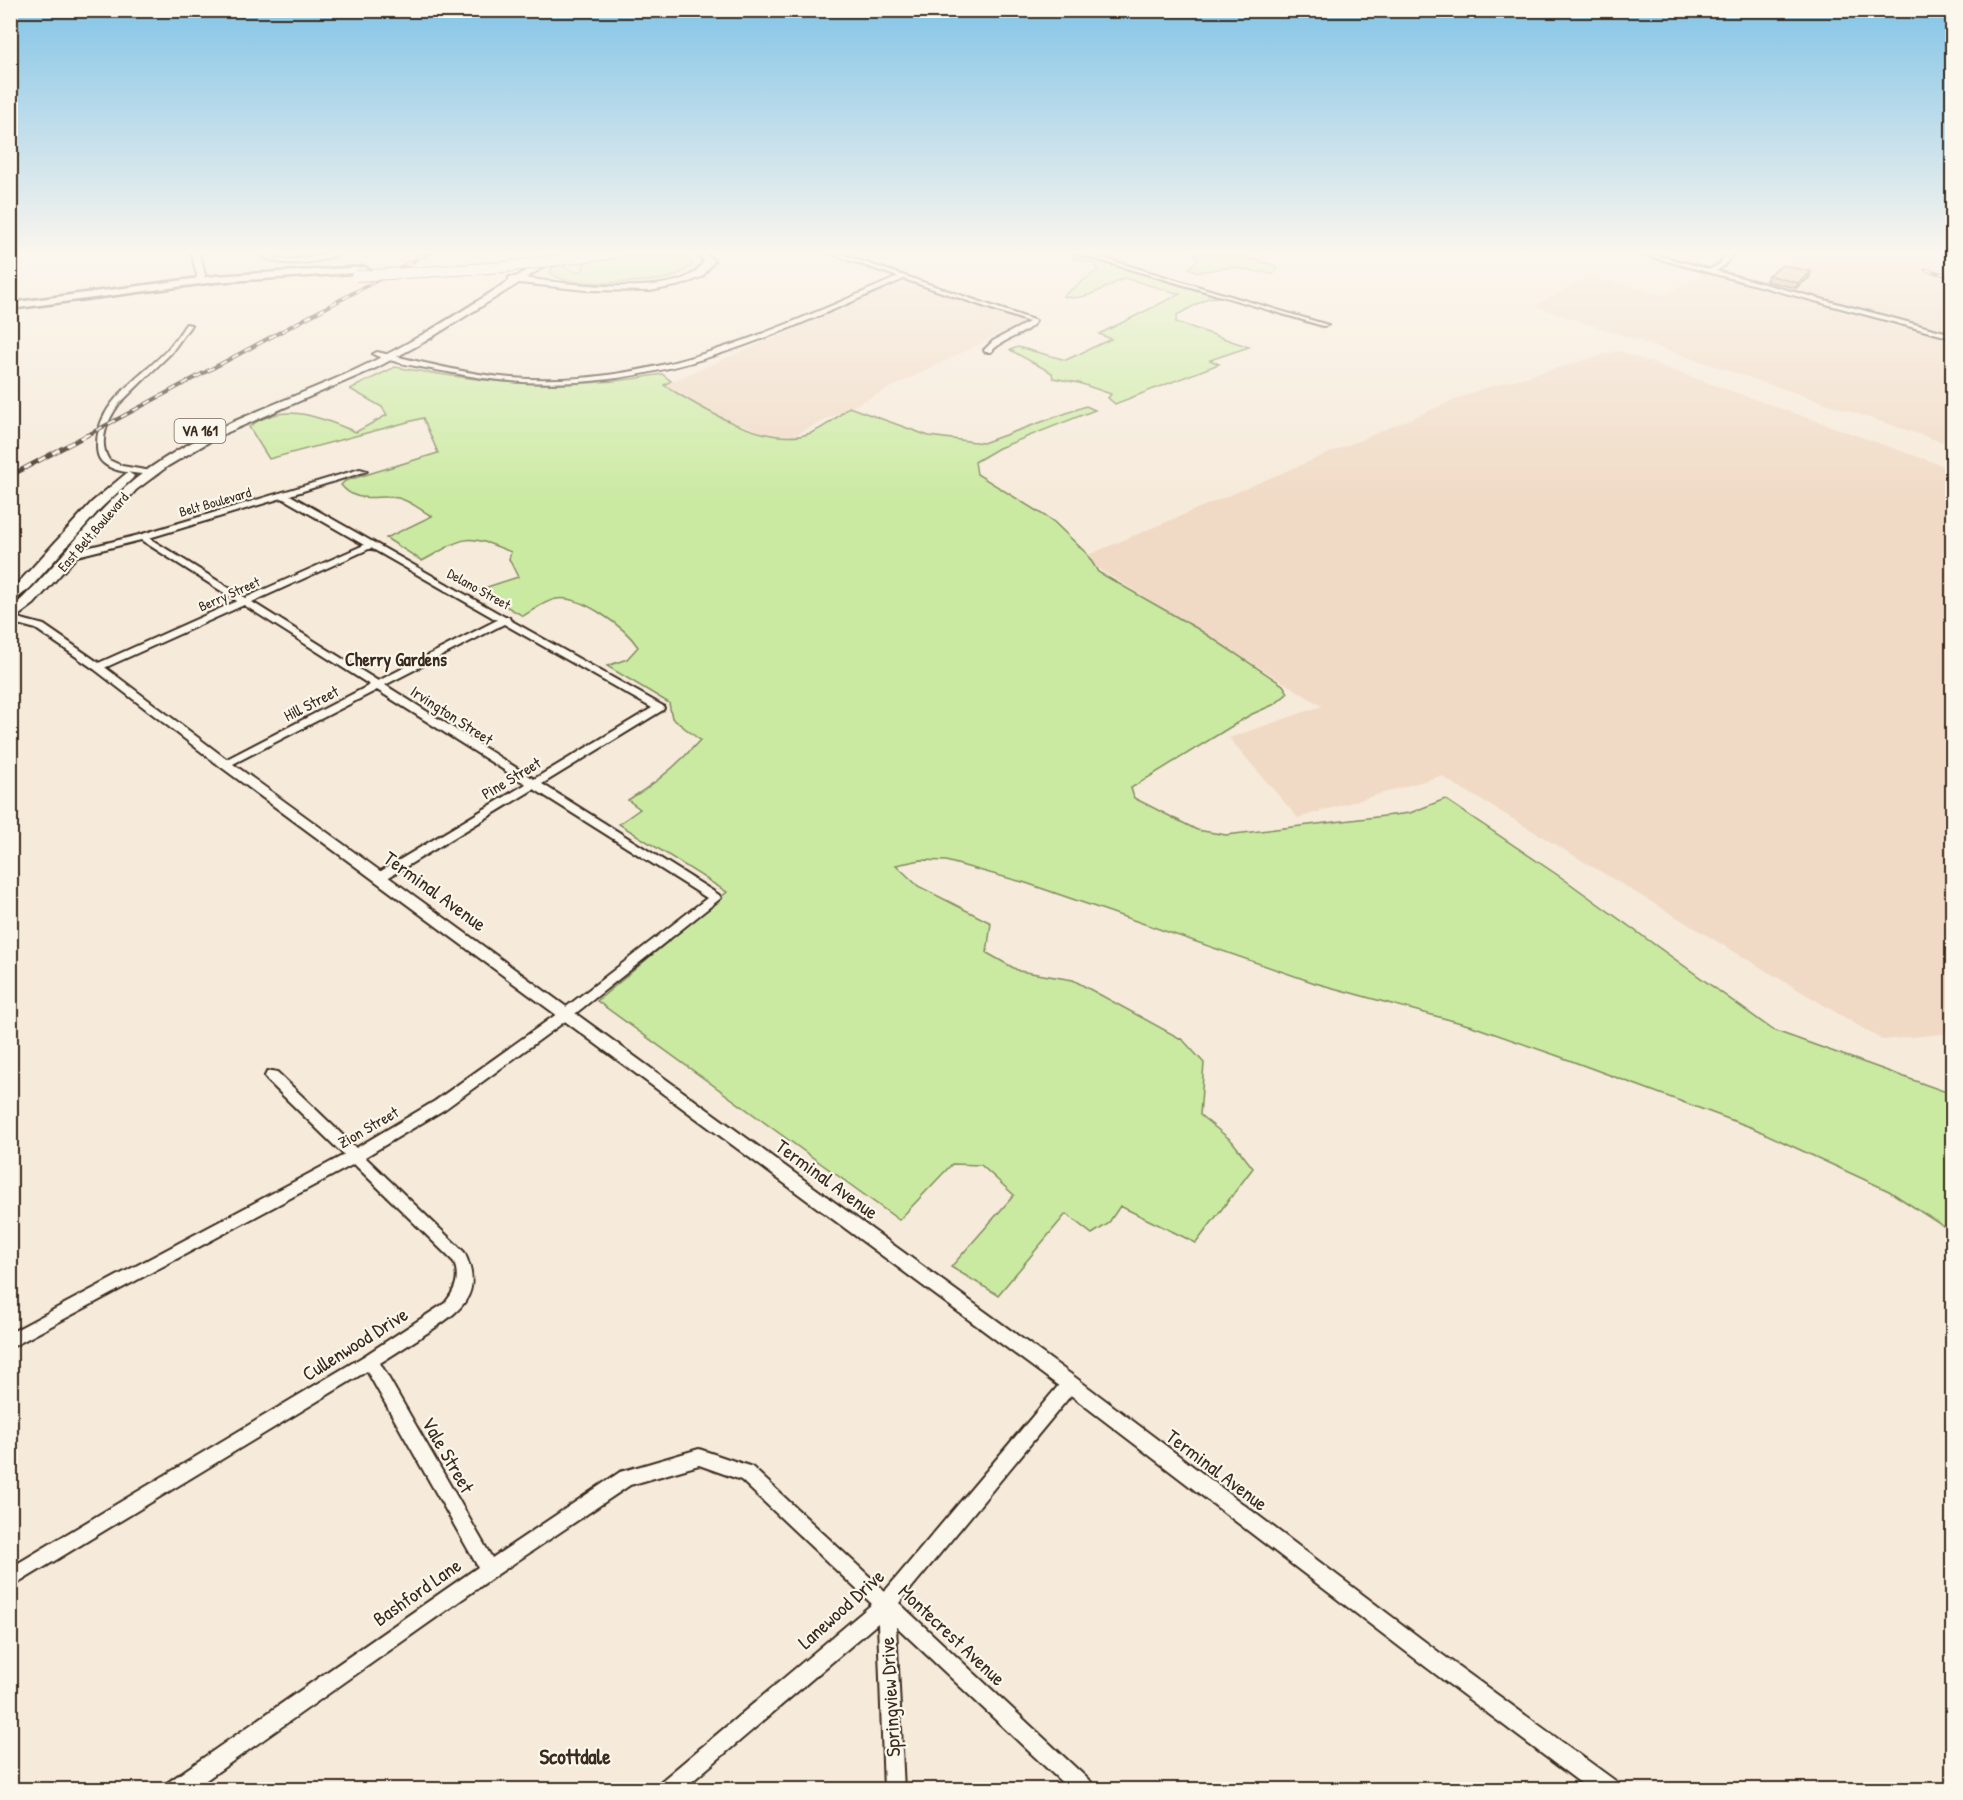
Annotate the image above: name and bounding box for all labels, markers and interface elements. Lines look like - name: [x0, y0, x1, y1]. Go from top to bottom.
- road number: VA 161: [174, 419, 226, 443]
- street label: Belt Boulevard: [177, 482, 254, 521]
- street label: East Belt Boulevard: [53, 488, 133, 575]
- street label: Delano Street: [444, 563, 514, 614]
- street label: Berry Street: [195, 572, 263, 616]
- district label: Cherry Gardens: [345, 647, 447, 673]
- street label: Hill Street: [280, 680, 343, 726]
- street label: Irvington Street: [406, 680, 498, 750]
- street label: Pine Street: [477, 751, 545, 804]
- street label: Terminal Avenue: [379, 844, 492, 937]
- street label: Zion Street: [334, 1101, 403, 1153]
- street label: Terminal Avenue: [771, 1132, 884, 1225]
- street label: Cullenwood Drive: [297, 1300, 413, 1387]
- street label: Vale Street: [416, 1412, 482, 1499]
- street label: Terminal Avenue: [1161, 1423, 1274, 1517]
- street label: Bashford Lane: [367, 1551, 466, 1632]
- street label: Lanewood Drive: [792, 1563, 890, 1655]
- street label: Montecrest Avenue: [893, 1578, 1012, 1691]
- street label: Springview Drive: [873, 1636, 906, 1758]
- district label: Scottdale: [539, 1742, 611, 1771]

